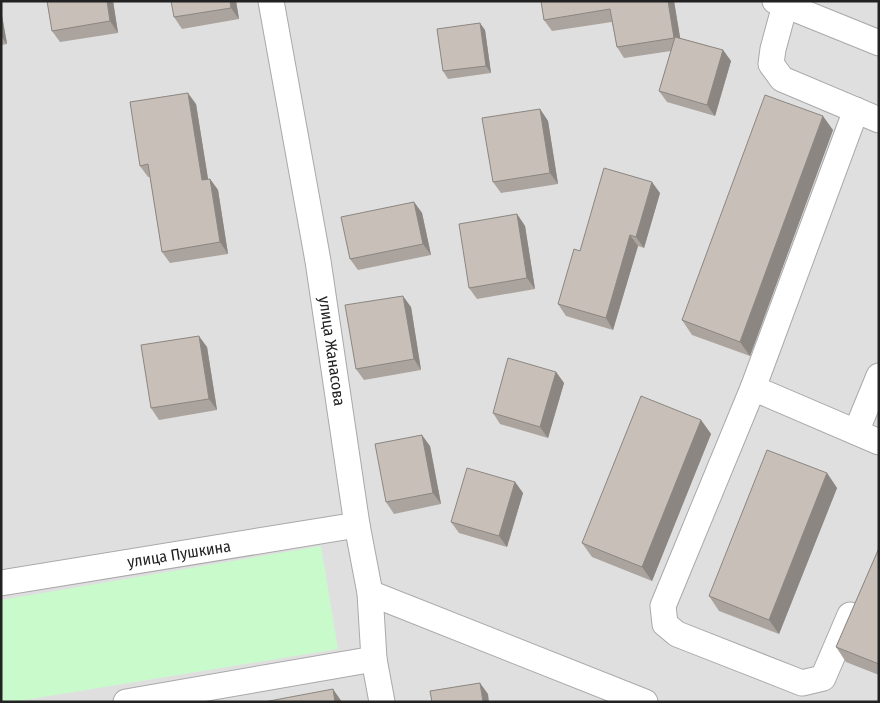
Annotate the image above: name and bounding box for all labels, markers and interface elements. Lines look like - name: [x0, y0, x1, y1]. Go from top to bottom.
- street label: улица Жанасова: [315, 295, 349, 407]
- street label: улица Пушкина: [126, 536, 232, 572]

